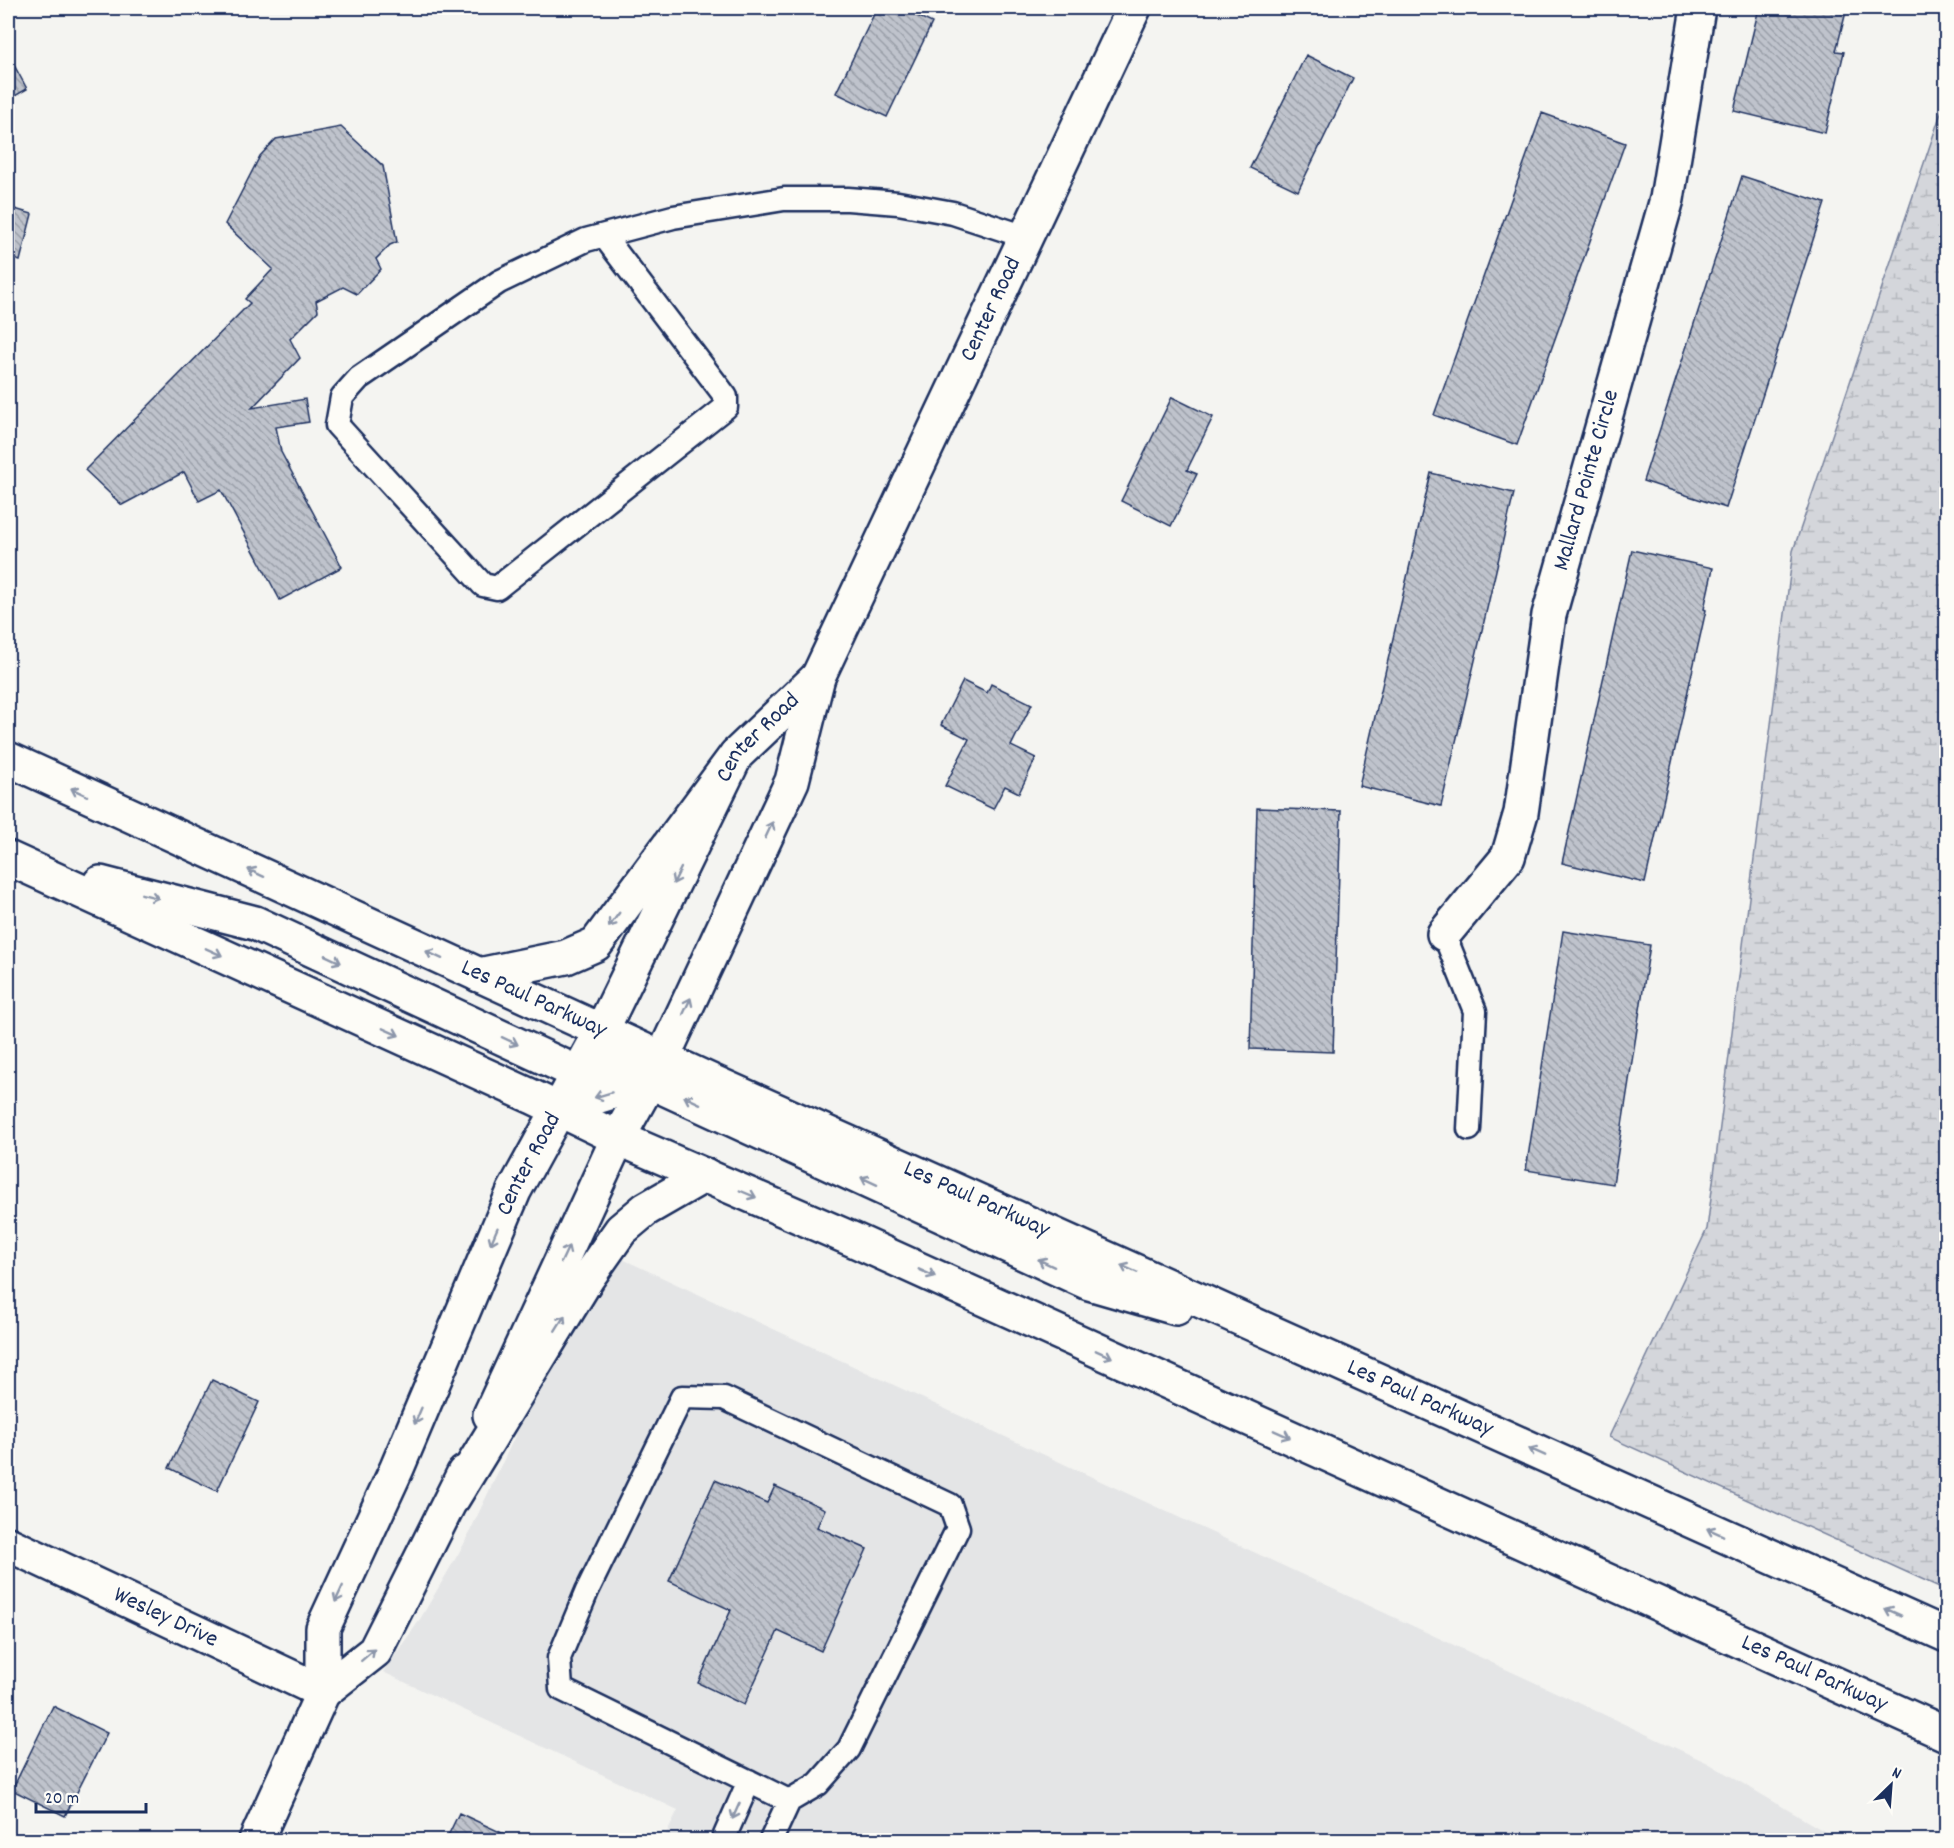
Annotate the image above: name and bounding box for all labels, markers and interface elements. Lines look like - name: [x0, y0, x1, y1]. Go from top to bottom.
- street label: Center Road: [952, 252, 1031, 368]
- street label: Mallard Pointe Circle: [1545, 386, 1629, 575]
- street label: Center Road: [708, 685, 808, 788]
- one-way arrow: [71, 786, 89, 797]
- one-way arrow: [764, 821, 776, 839]
- one-way arrow: [671, 866, 683, 884]
- one-way arrow: [248, 867, 266, 879]
- one-way arrow: [140, 891, 159, 902]
- one-way arrow: [607, 911, 620, 927]
- one-way arrow: [204, 947, 222, 958]
- one-way arrow: [425, 948, 443, 960]
- street label: Les Paul Parkway: [455, 952, 613, 1048]
- one-way arrow: [324, 954, 342, 966]
- one-way arrow: [681, 998, 693, 1016]
- one-way arrow: [382, 1027, 400, 1039]
- one-way arrow: [501, 1036, 519, 1048]
- one-way arrow: [594, 1090, 613, 1101]
- one-way arrow: [683, 1094, 701, 1105]
- street label: Center Road: [488, 1107, 571, 1221]
- street label: Les Paul Parkway: [898, 1152, 1056, 1248]
- one-way arrow: [860, 1175, 878, 1187]
- one-way arrow: [739, 1189, 757, 1201]
- one-way arrow: [488, 1227, 500, 1245]
- one-way arrow: [559, 1245, 571, 1263]
- one-way arrow: [1038, 1257, 1056, 1268]
- one-way arrow: [1121, 1263, 1139, 1274]
- one-way arrow: [917, 1268, 935, 1279]
- one-way arrow: [555, 1315, 567, 1332]
- one-way arrow: [1095, 1348, 1113, 1360]
- street label: Les Paul Parkway: [1341, 1351, 1500, 1447]
- one-way arrow: [412, 1407, 423, 1425]
- one-way arrow: [1272, 1429, 1291, 1440]
- one-way arrow: [1529, 1446, 1547, 1457]
- one-way arrow: [1707, 1525, 1725, 1537]
- street label: Wesley Drive: [107, 1579, 224, 1657]
- one-way arrow: [332, 1585, 343, 1603]
- one-way arrow: [1885, 1605, 1903, 1617]
- street label: Les Paul Parkway: [1735, 1626, 1894, 1723]
- one-way arrow: [360, 1649, 376, 1662]
- north arrow: [1861, 1755, 1921, 1815]
- text: N: [1888, 1762, 1905, 1786]
- scale bar: [36, 1776, 146, 1814]
- text: 20 m: [45, 1787, 79, 1812]
- one-way arrow: [730, 1801, 742, 1819]

